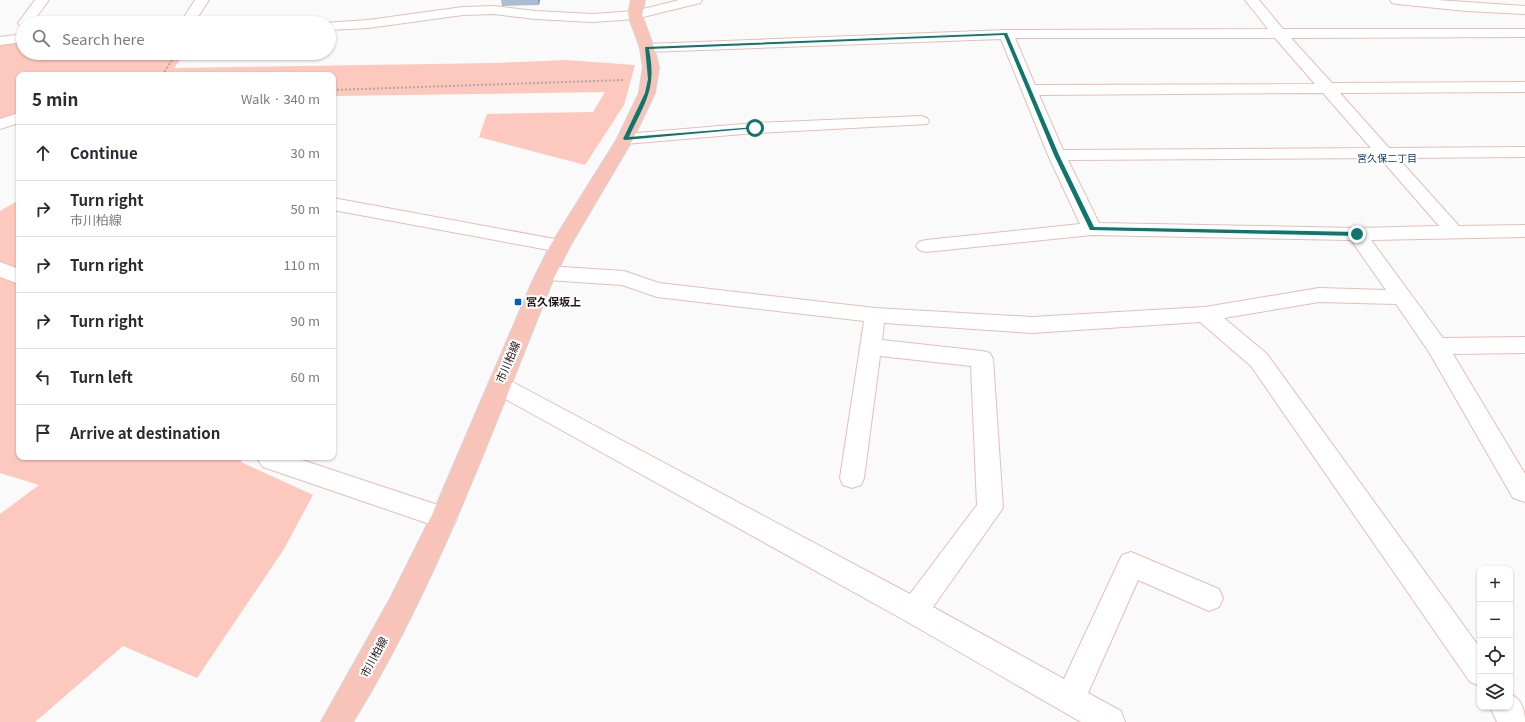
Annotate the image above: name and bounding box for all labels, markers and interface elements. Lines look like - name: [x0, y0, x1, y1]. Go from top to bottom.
- search box: [16, 16, 336, 60]
- icon: search: [30, 27, 52, 49]
- text: Search here: [62, 28, 144, 49]
- text: 5 min: [32, 86, 78, 111]
- text: Walk · 340 m: [241, 89, 320, 108]
- route start: [746, 119, 764, 137]
- icon: ahead: [32, 142, 54, 164]
- text: Continue: [70, 142, 138, 163]
- text: 30 m: [291, 143, 320, 162]
- district label: 宮久保二丁目: [1357, 150, 1417, 165]
- text: Turn right: [70, 189, 144, 210]
- icon: right: [32, 198, 54, 220]
- text: 50 m: [291, 199, 320, 218]
- text: 市川柏線: [70, 210, 122, 229]
- route end: [1348, 225, 1366, 243]
- icon: right: [32, 254, 54, 276]
- text: Turn right: [70, 254, 144, 275]
- text: 110 m: [283, 255, 320, 274]
- place label: 宮久保坂上: [526, 293, 581, 309]
- marker: 宮久保坂上: [513, 297, 523, 307]
- icon: right: [32, 310, 54, 332]
- text: Turn right: [70, 310, 144, 331]
- text: 90 m: [291, 311, 320, 330]
- street label: 市川柏線: [491, 338, 523, 385]
- icon: left: [32, 366, 54, 388]
- text: Turn left: [70, 366, 133, 387]
- text: 60 m: [291, 367, 320, 386]
- icon: arrive: [32, 422, 54, 444]
- text: Arrive at destination: [70, 422, 220, 443]
- map controls: [1477, 566, 1513, 710]
- button: +: [1477, 566, 1513, 602]
- button: −: [1477, 602, 1513, 638]
- street label: 市川柏線: [356, 633, 391, 680]
- button: locate: [1477, 638, 1513, 674]
- button: layers: [1477, 674, 1513, 710]

